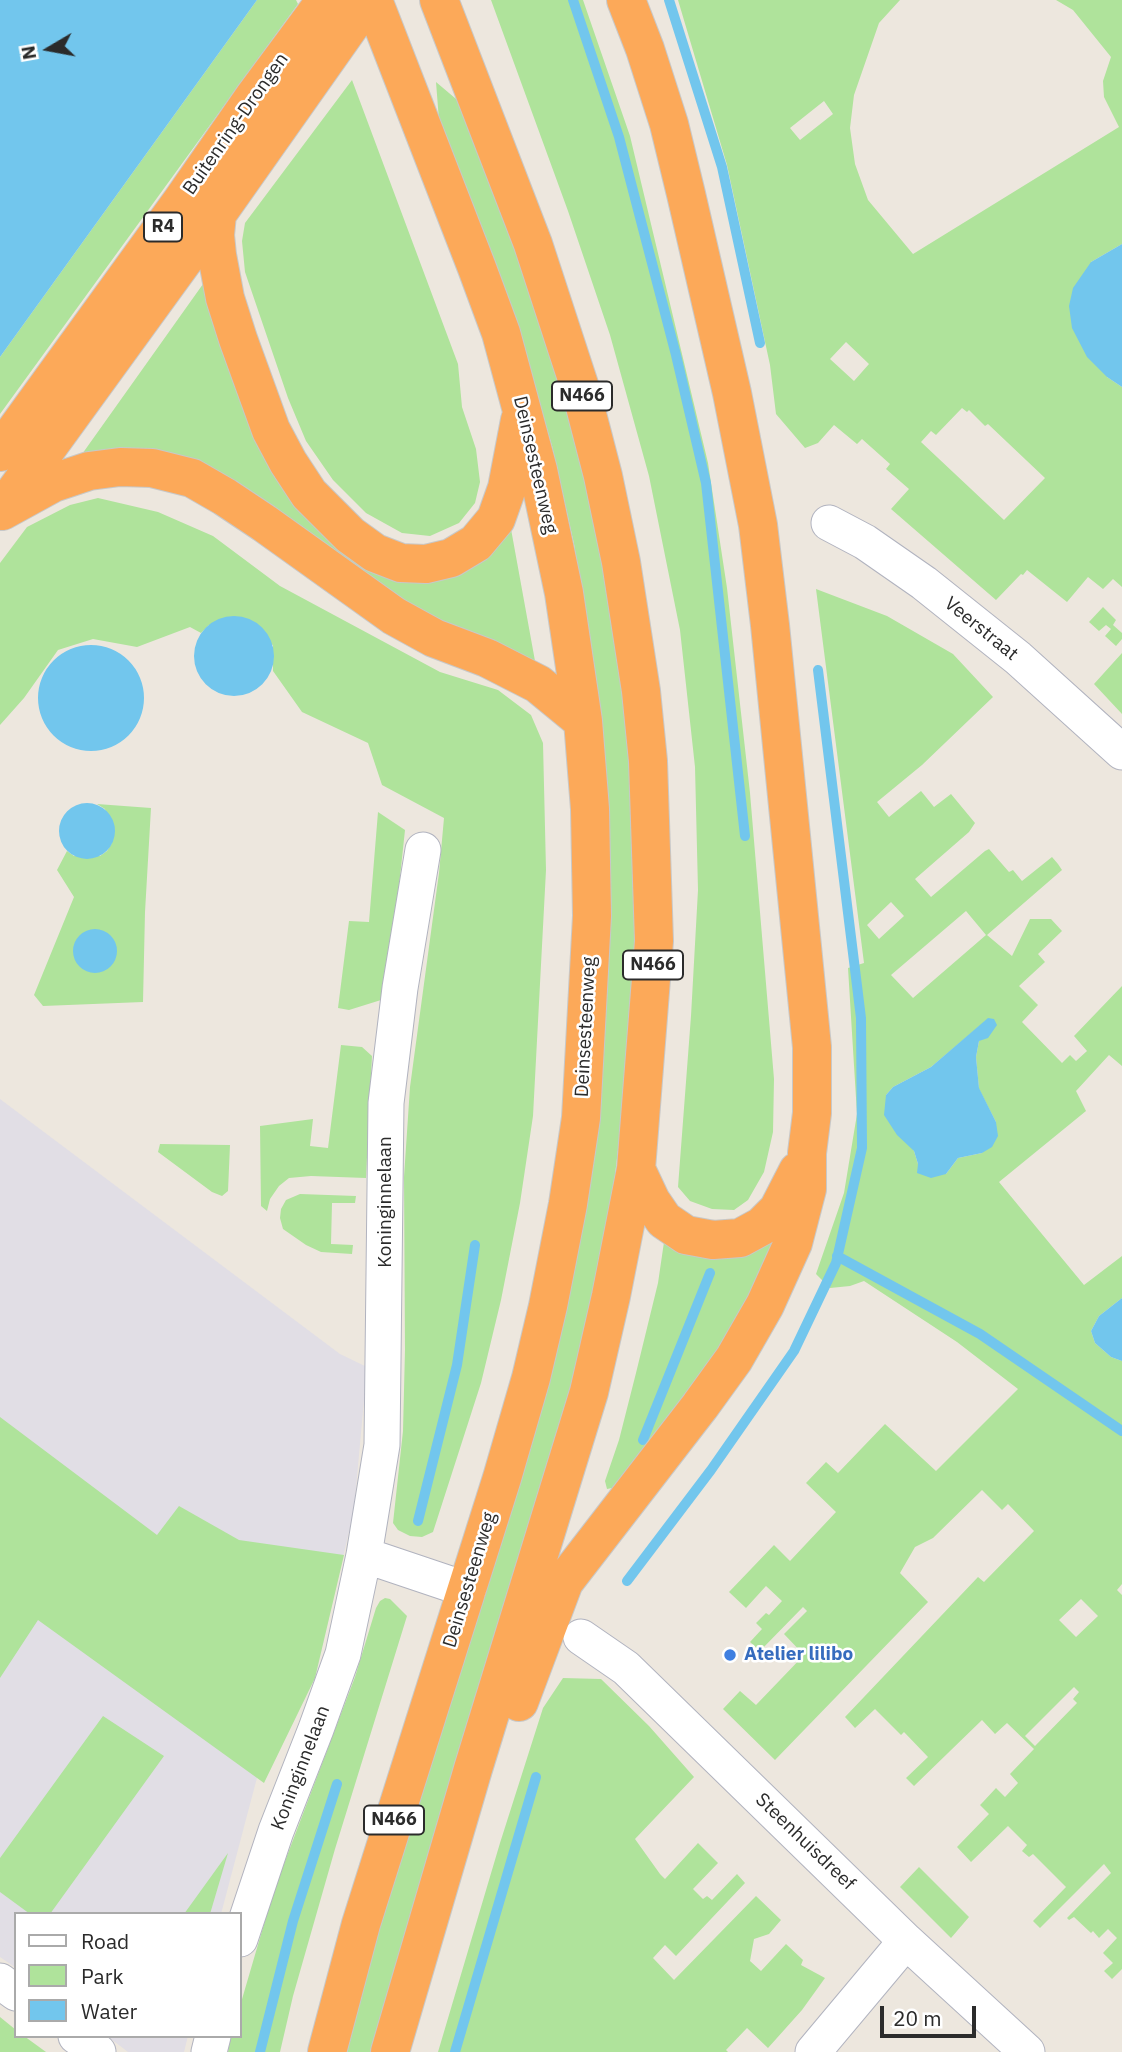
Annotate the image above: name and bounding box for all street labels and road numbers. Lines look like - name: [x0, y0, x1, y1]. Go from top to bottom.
- street label: Buitenring-Drongen: [178, 49, 294, 199]
- road number: R4: [144, 212, 182, 242]
- road number: N466: [552, 382, 612, 410]
- street label: Deinsesteenweg: [508, 394, 562, 536]
- street label: Veerstraat: [939, 592, 1023, 666]
- road number: N466: [623, 950, 683, 980]
- street label: Deinsesteenweg: [571, 956, 601, 1098]
- street label: Koninginnelaan: [375, 1136, 397, 1268]
- street label: Deinsesteenweg: [439, 1509, 501, 1651]
- street label: Koninginnelaan: [267, 1702, 335, 1834]
- street label: Steenhuisdreef: [750, 1789, 860, 1895]
- road number: N466: [364, 1806, 424, 1834]

